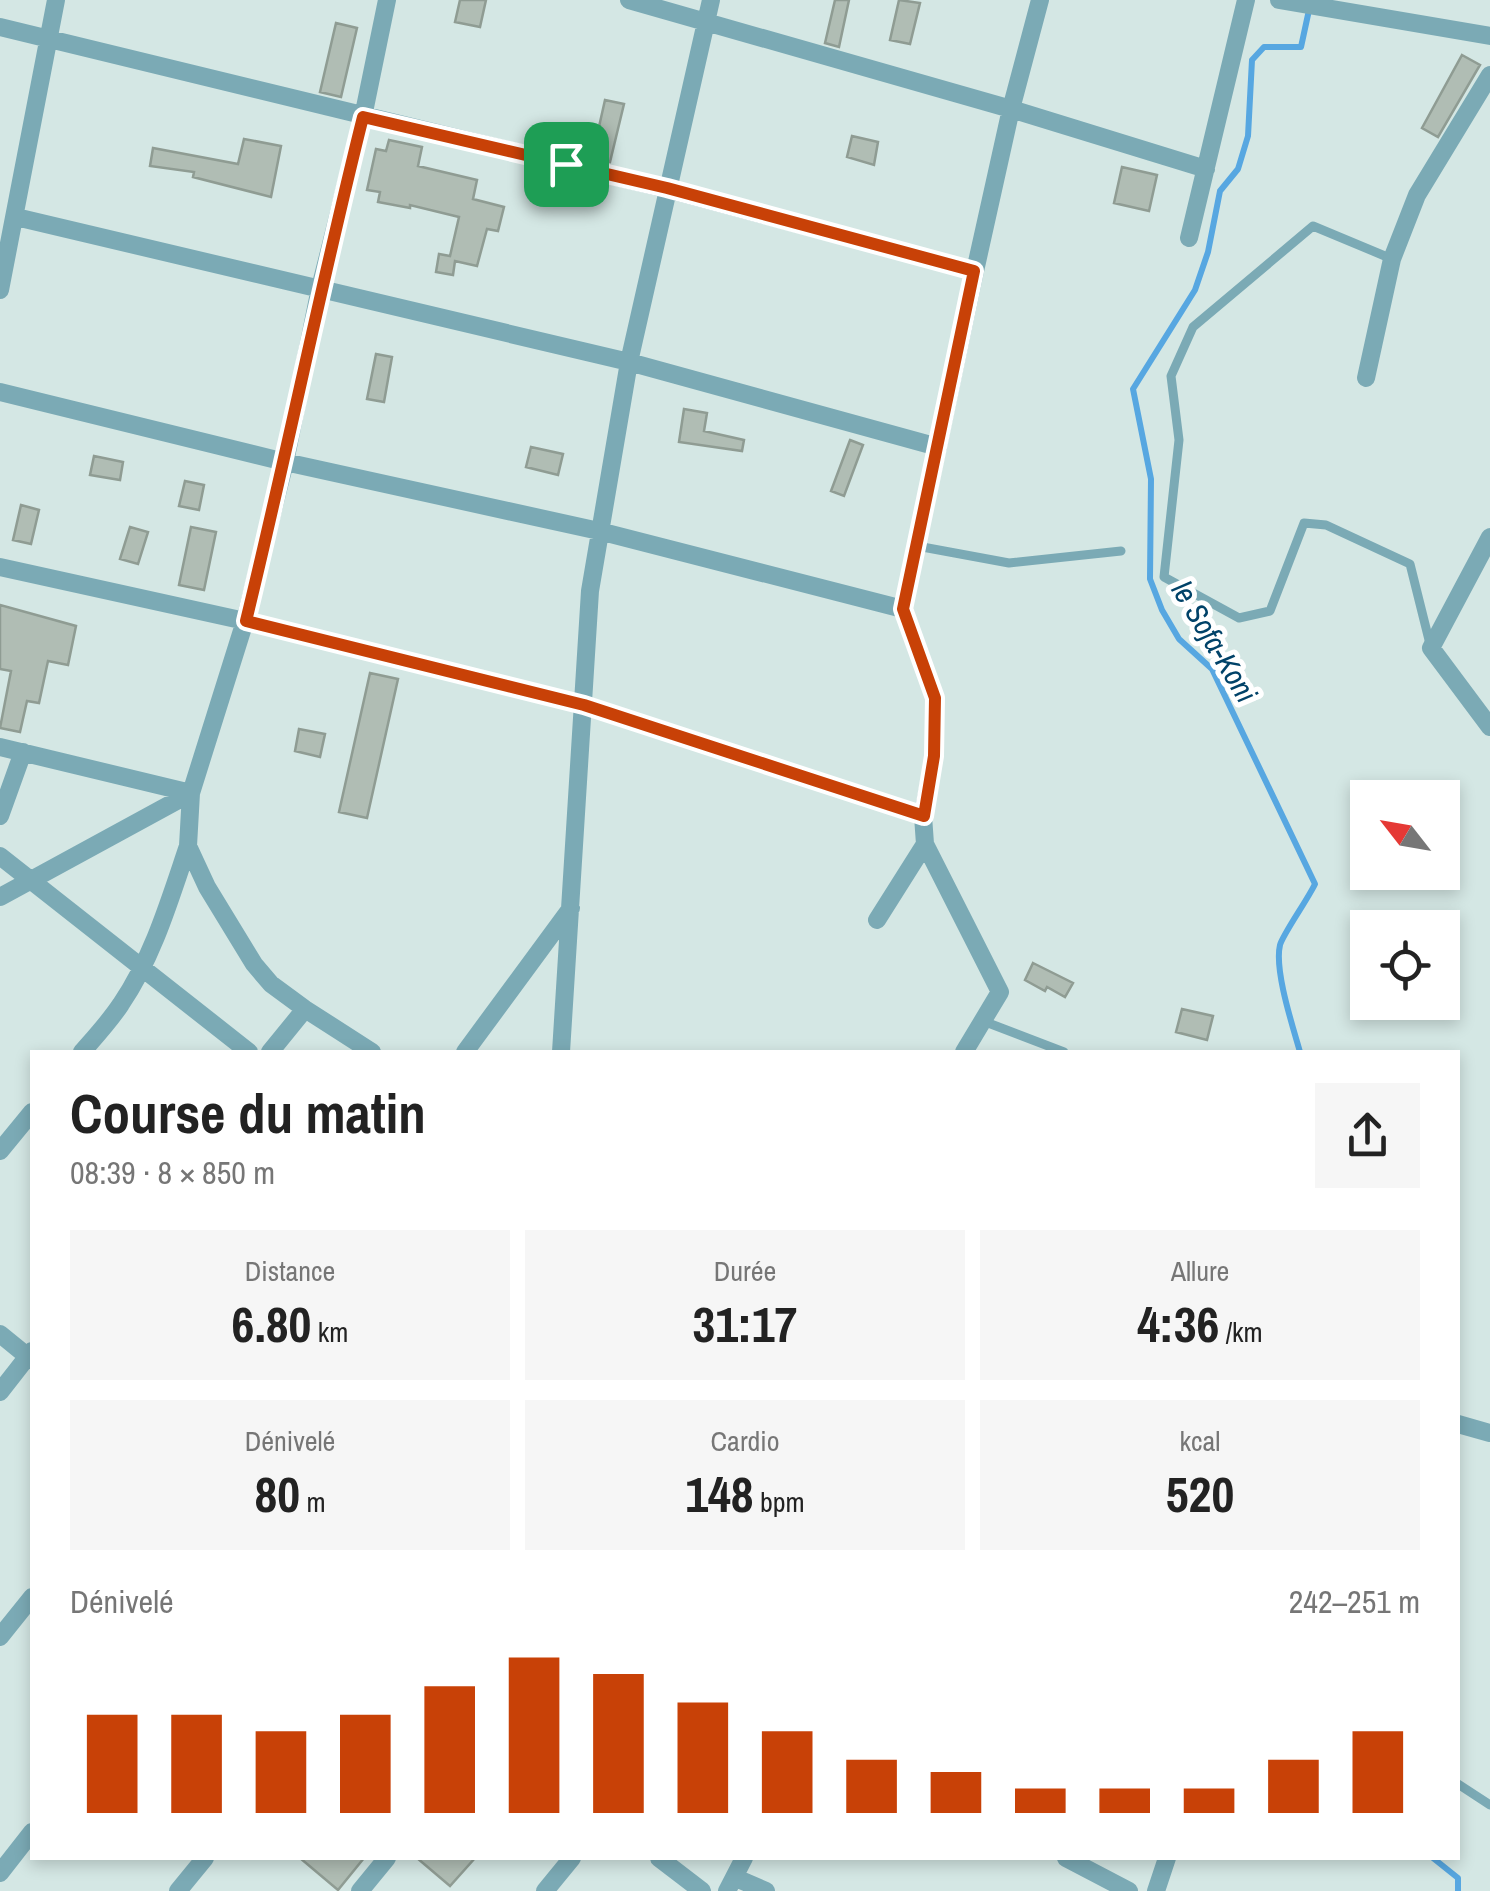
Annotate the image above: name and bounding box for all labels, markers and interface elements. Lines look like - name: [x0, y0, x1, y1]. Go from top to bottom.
- pin: [524, 122, 609, 207]
- icon: arrive: [539, 137, 594, 192]
- water label: le Sofa-Koni: [1163, 573, 1267, 710]
- north arrow: [1350, 780, 1460, 890]
- map controls: [1350, 780, 1460, 1020]
- button: locate: [1350, 910, 1460, 1020]
- text: Course du matin: [70, 1076, 426, 1150]
- button: share: [1315, 1083, 1420, 1188]
- text: 08:39 · 8 × 850 m: [70, 1151, 275, 1194]
- text: Distance: [245, 1252, 335, 1290]
- text: Durée: [714, 1252, 776, 1290]
- text: Allure: [1171, 1252, 1229, 1290]
- text: 6.80: [232, 1290, 311, 1358]
- text: 31:17: [693, 1290, 797, 1358]
- text: 4:36: [1137, 1290, 1219, 1358]
- text: km: [311, 1313, 348, 1351]
- text: /km: [1219, 1313, 1263, 1351]
- text: Dénivelé: [245, 1422, 335, 1460]
- text: Cardio: [711, 1422, 779, 1460]
- text: kcal: [1180, 1422, 1220, 1460]
- text: 80: [254, 1460, 300, 1528]
- text: 148: [685, 1460, 754, 1528]
- text: 520: [1166, 1460, 1234, 1528]
- text: m: [300, 1483, 326, 1521]
- text: bpm: [754, 1483, 805, 1521]
- text: Dénivelé: [70, 1580, 174, 1623]
- text: 242–251 m: [1289, 1580, 1420, 1623]

